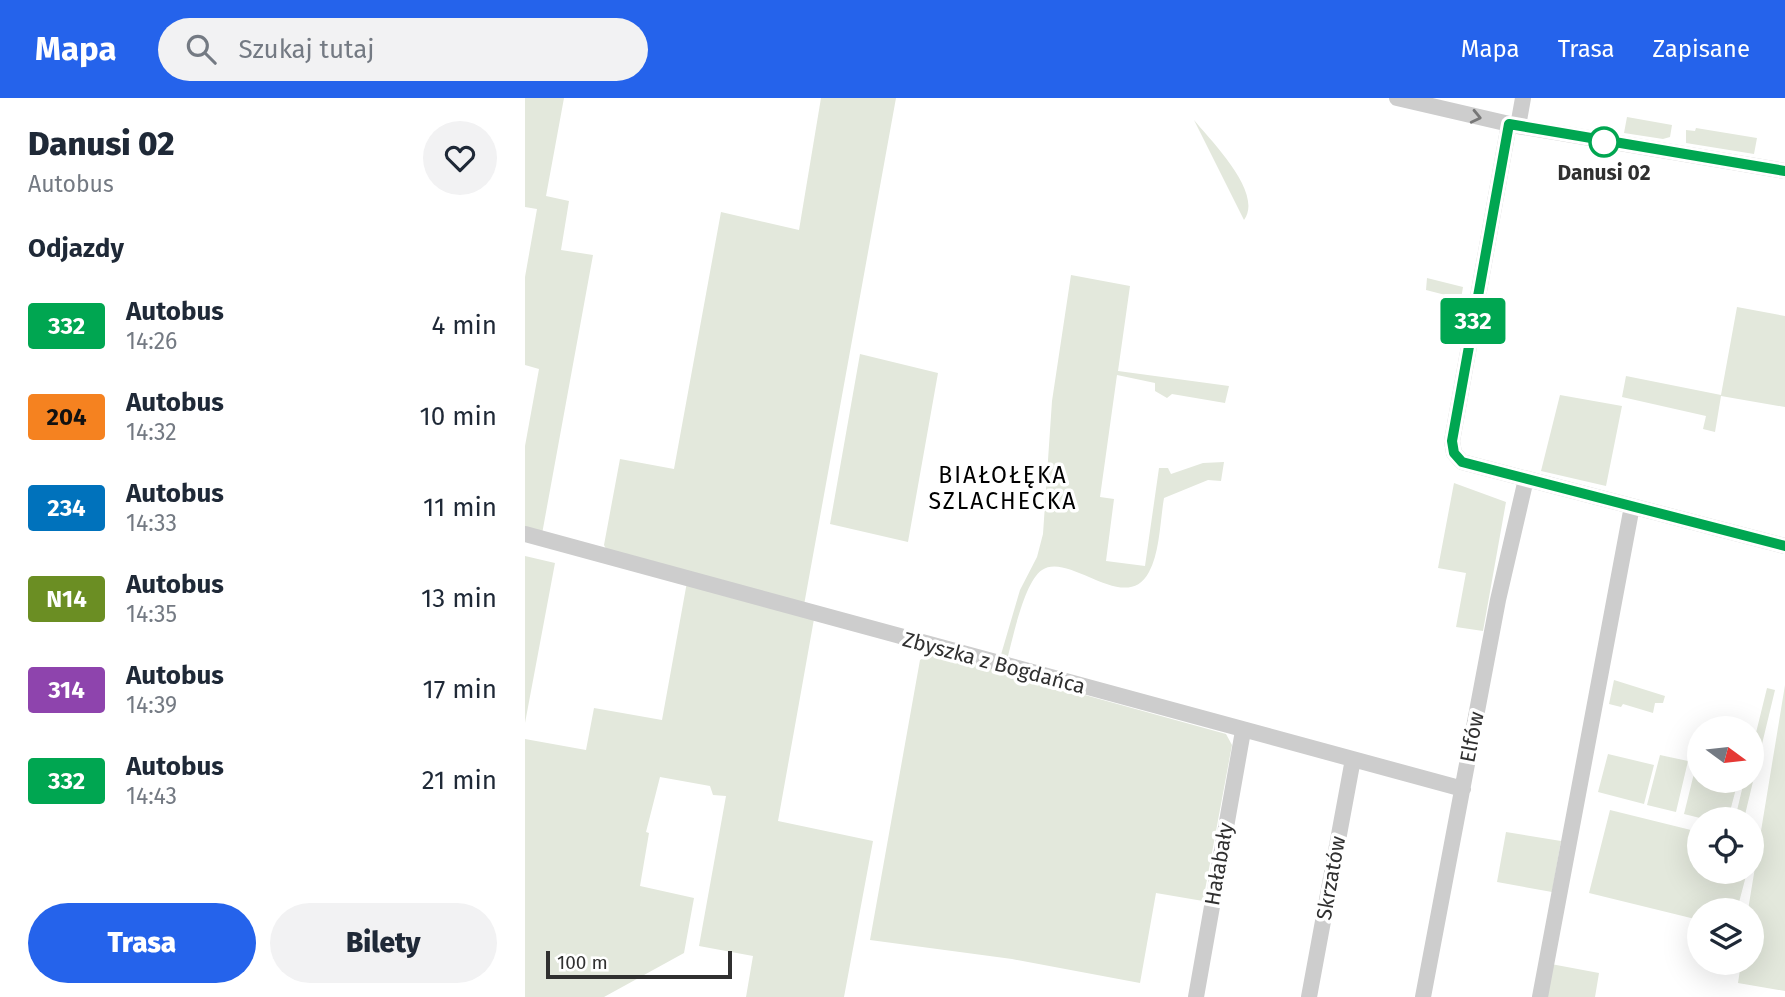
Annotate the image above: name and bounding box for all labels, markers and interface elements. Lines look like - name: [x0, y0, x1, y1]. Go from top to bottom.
- search box: [158, 18, 648, 81]
- text: Mapa: [35, 29, 116, 69]
- icon: search: [182, 30, 220, 68]
- text: Szukaj tutaj: [238, 34, 375, 65]
- text: Mapa: [1461, 35, 1520, 63]
- text: Trasa: [1558, 35, 1615, 63]
- text: Zapisane: [1653, 35, 1750, 63]
- one-way arrow: [1470, 109, 1482, 124]
- button: heart: [423, 121, 497, 195]
- text: Danusi 02: [28, 124, 175, 164]
- marker: Danusi 02: [1589, 127, 1619, 157]
- place label: Danusi 02: [1557, 160, 1651, 186]
- text: Autobus: [28, 170, 114, 198]
- text: Odjazdy: [28, 233, 124, 264]
- text: Autobus: [126, 296, 224, 327]
- line badge: 332: [1433, 298, 1513, 344]
- text: 332: [1454, 307, 1492, 335]
- text: 4 min: [431, 310, 497, 341]
- text: 332: [48, 312, 85, 340]
- text: 14:26: [126, 327, 177, 355]
- text: Autobus: [126, 387, 224, 418]
- text: 10 min: [419, 401, 497, 432]
- text: 204: [46, 403, 87, 431]
- text: 14:32: [126, 418, 177, 446]
- district label: BIAŁOŁĘKA SZLACHECKA: [929, 461, 1077, 515]
- text: Autobus: [126, 478, 224, 509]
- text: 11 min: [423, 492, 497, 523]
- text: 234: [47, 494, 86, 522]
- text: 14:33: [126, 509, 177, 537]
- text: Autobus: [126, 569, 224, 600]
- text: 13 min: [421, 583, 497, 614]
- text: N14: [46, 585, 87, 613]
- text: 14:35: [126, 600, 177, 628]
- street label: Zbyszka z Bogdańca: [900, 626, 1088, 700]
- text: Autobus: [126, 660, 224, 691]
- text: 17 min: [422, 674, 497, 705]
- text: 314: [48, 676, 85, 704]
- text: 14:39: [126, 691, 177, 719]
- street label: Elfów: [1454, 709, 1490, 765]
- north arrow: [1687, 716, 1764, 793]
- map controls: [1687, 716, 1764, 975]
- text: Autobus: [126, 751, 224, 782]
- text: 21 min: [422, 765, 497, 796]
- text: 332: [48, 767, 85, 795]
- text: 14:43: [126, 782, 177, 810]
- button: locate: [1687, 807, 1764, 884]
- street label: Hałabały: [1199, 820, 1239, 907]
- street label: Skrzatów: [1311, 834, 1351, 922]
- button: layers: [1687, 898, 1764, 975]
- button: Trasa: [28, 903, 256, 983]
- button: Bilety: [270, 903, 497, 983]
- scale bar: [546, 948, 731, 980]
- text: 100 m: [557, 951, 608, 974]

